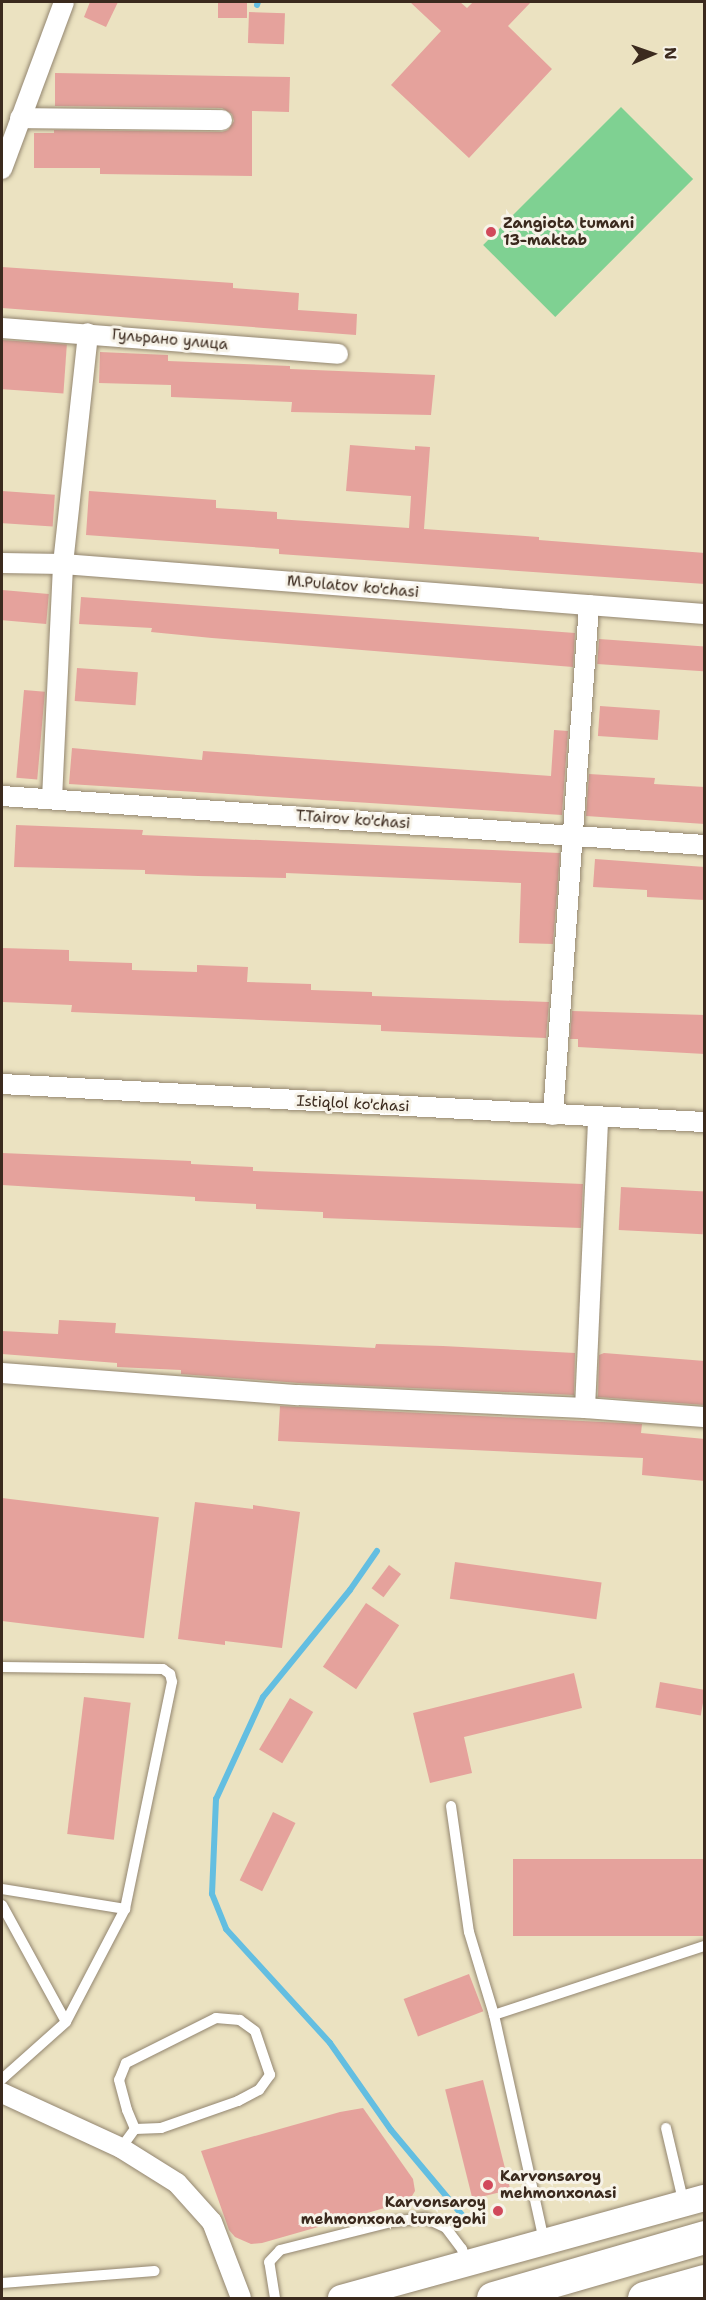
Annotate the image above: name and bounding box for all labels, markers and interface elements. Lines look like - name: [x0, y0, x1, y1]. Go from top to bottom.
- north arrow: [622, 24, 682, 84]
- text: N: [660, 47, 681, 60]
- place label: Zangiota tumani 13-maktab: [503, 214, 634, 249]
- marker: Zangiota tumani 13-maktab: [484, 225, 498, 239]
- street label: Гульрано улица: [111, 326, 229, 354]
- street label: M.Pulatov ko'chasi: [286, 572, 420, 602]
- street label: T.Tairov ko'chasi: [295, 807, 411, 833]
- street label: Istiqlol ko'chasi: [296, 1092, 410, 1116]
- place label: Karvonsaroy mehmonxonasi: [500, 2167, 617, 2202]
- marker: Karvonsaroy mehmonxonasi: [481, 2178, 495, 2192]
- place label: Karvonsaroy mehmonxona turargohi: [301, 2193, 486, 2228]
- marker: Karvonsaroy mehmonxona turargohi: [491, 2204, 505, 2218]

